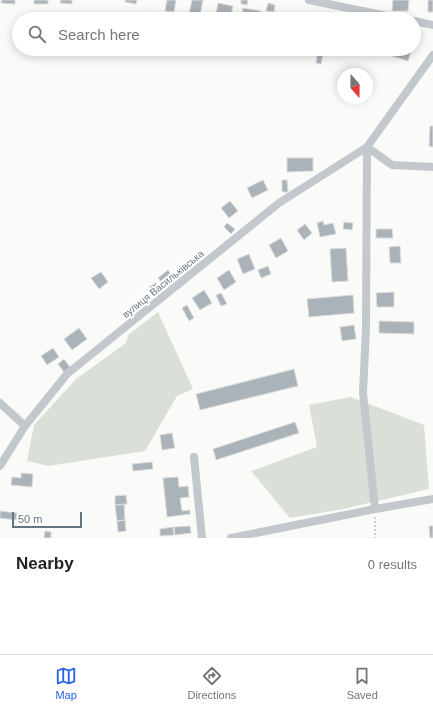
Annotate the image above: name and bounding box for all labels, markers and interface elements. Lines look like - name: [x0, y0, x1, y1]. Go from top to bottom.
- search box: [12, 12, 421, 56]
- icon: search: [26, 23, 48, 45]
- text: Search here: [58, 26, 140, 43]
- north arrow: [337, 68, 373, 104]
- street label: вулиця Васильківська: [120, 248, 206, 320]
- scale bar: [12, 510, 82, 529]
- text: 50 m: [18, 513, 42, 525]
- text: Nearby: [16, 554, 74, 573]
- text: 0 results: [368, 557, 417, 572]
- tab: Map: [55, 665, 77, 701]
- tab: Directions: [187, 665, 236, 701]
- tab: Saved: [347, 665, 378, 701]

